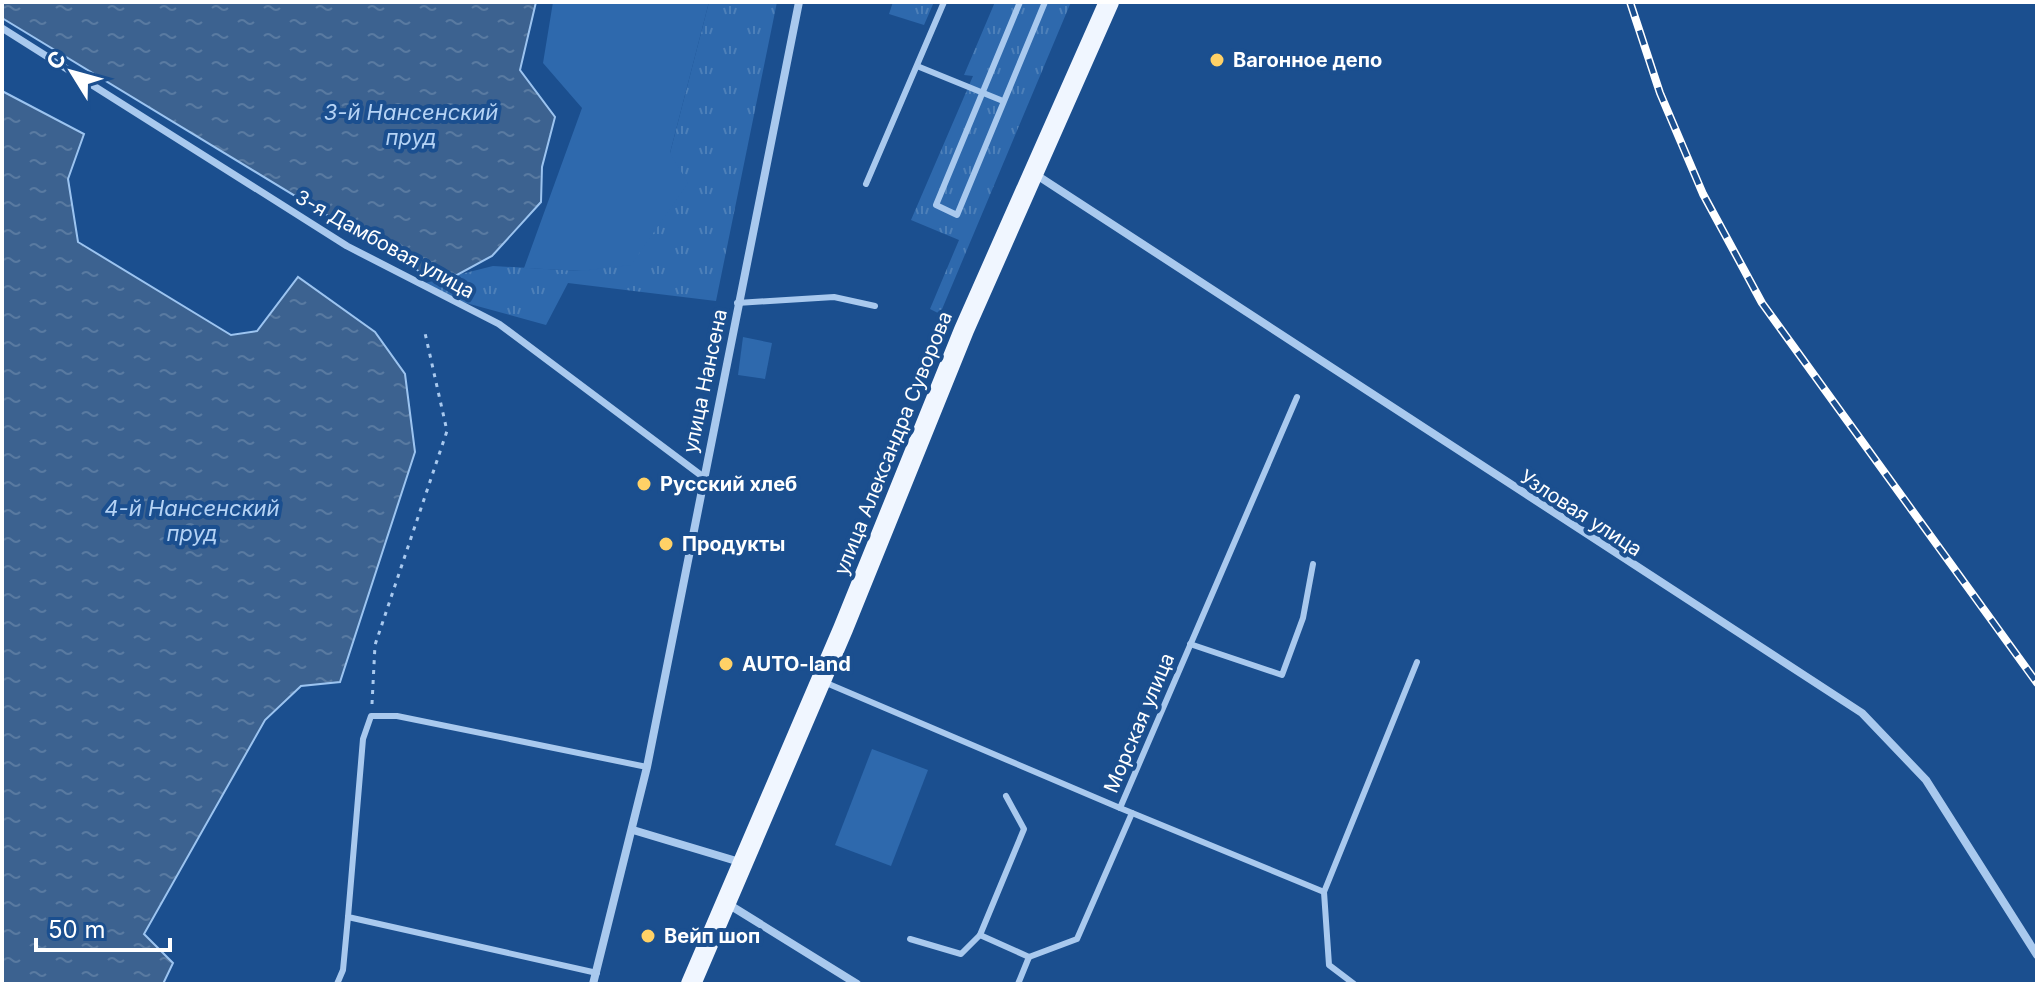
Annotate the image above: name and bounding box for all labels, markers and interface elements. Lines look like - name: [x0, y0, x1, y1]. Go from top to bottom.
- north arrow: [32, 32, 112, 112]
- text: С: [41, 46, 71, 74]
- place label: Вагонное депо: [1233, 48, 1382, 72]
- marker: Вагонное депо: [1208, 51, 1226, 69]
- water label: 3-й Нансенский пруд: [324, 99, 498, 150]
- street label: 3-я Дамбовая улица: [291, 185, 479, 303]
- street label: улица Нансена: [678, 307, 732, 455]
- street label: улица Александра Суворова: [829, 308, 957, 578]
- street label: Узловая улица: [1516, 465, 1646, 561]
- place label: Русский хлеб: [660, 472, 797, 496]
- marker: Русский хлеб: [635, 475, 653, 493]
- water label: 4-й Нансенский пруд: [104, 495, 280, 546]
- place label: Продукты: [682, 532, 785, 556]
- marker: Продукты: [657, 535, 675, 553]
- street label: Морская улица: [1099, 650, 1179, 796]
- place label: AUTO-land: [742, 652, 851, 676]
- marker: AUTO-land: [717, 655, 735, 673]
- scale bar: [36, 902, 170, 952]
- text: 50 m: [48, 915, 106, 944]
- place label: Вейп шоп: [664, 924, 760, 948]
- marker: Вейп шоп: [639, 927, 657, 945]

